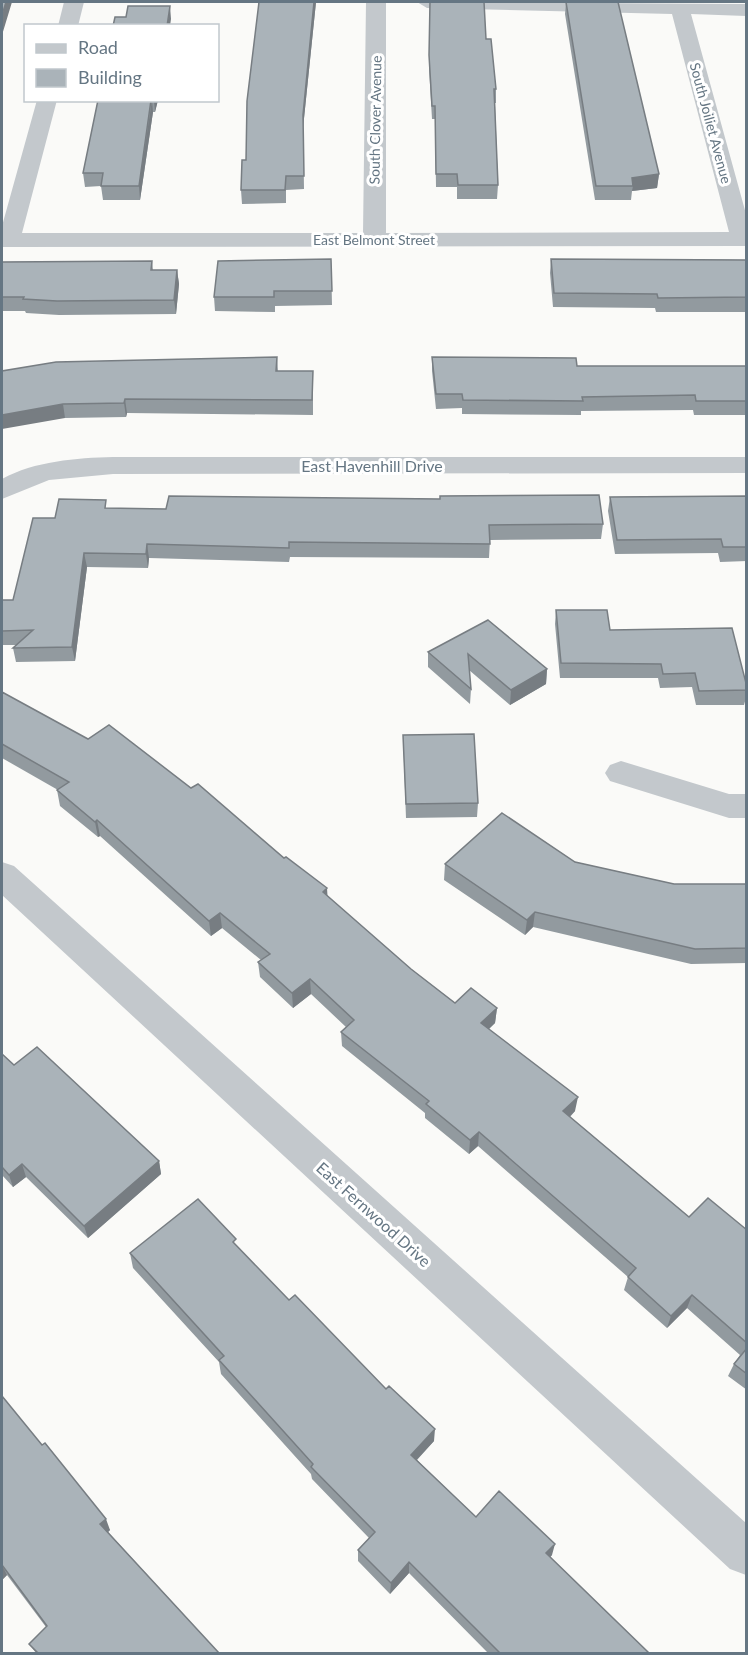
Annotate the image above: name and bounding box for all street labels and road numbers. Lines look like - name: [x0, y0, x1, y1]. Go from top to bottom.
- street label: South Clover Avenue: [365, 55, 385, 185]
- street label: South Joiliet Avenue: [687, 61, 735, 185]
- street label: East Belmont Street: [313, 231, 435, 248]
- street label: East Havenhill Drive: [301, 456, 443, 475]
- street label: East Fernwood Drive: [313, 1158, 435, 1270]

